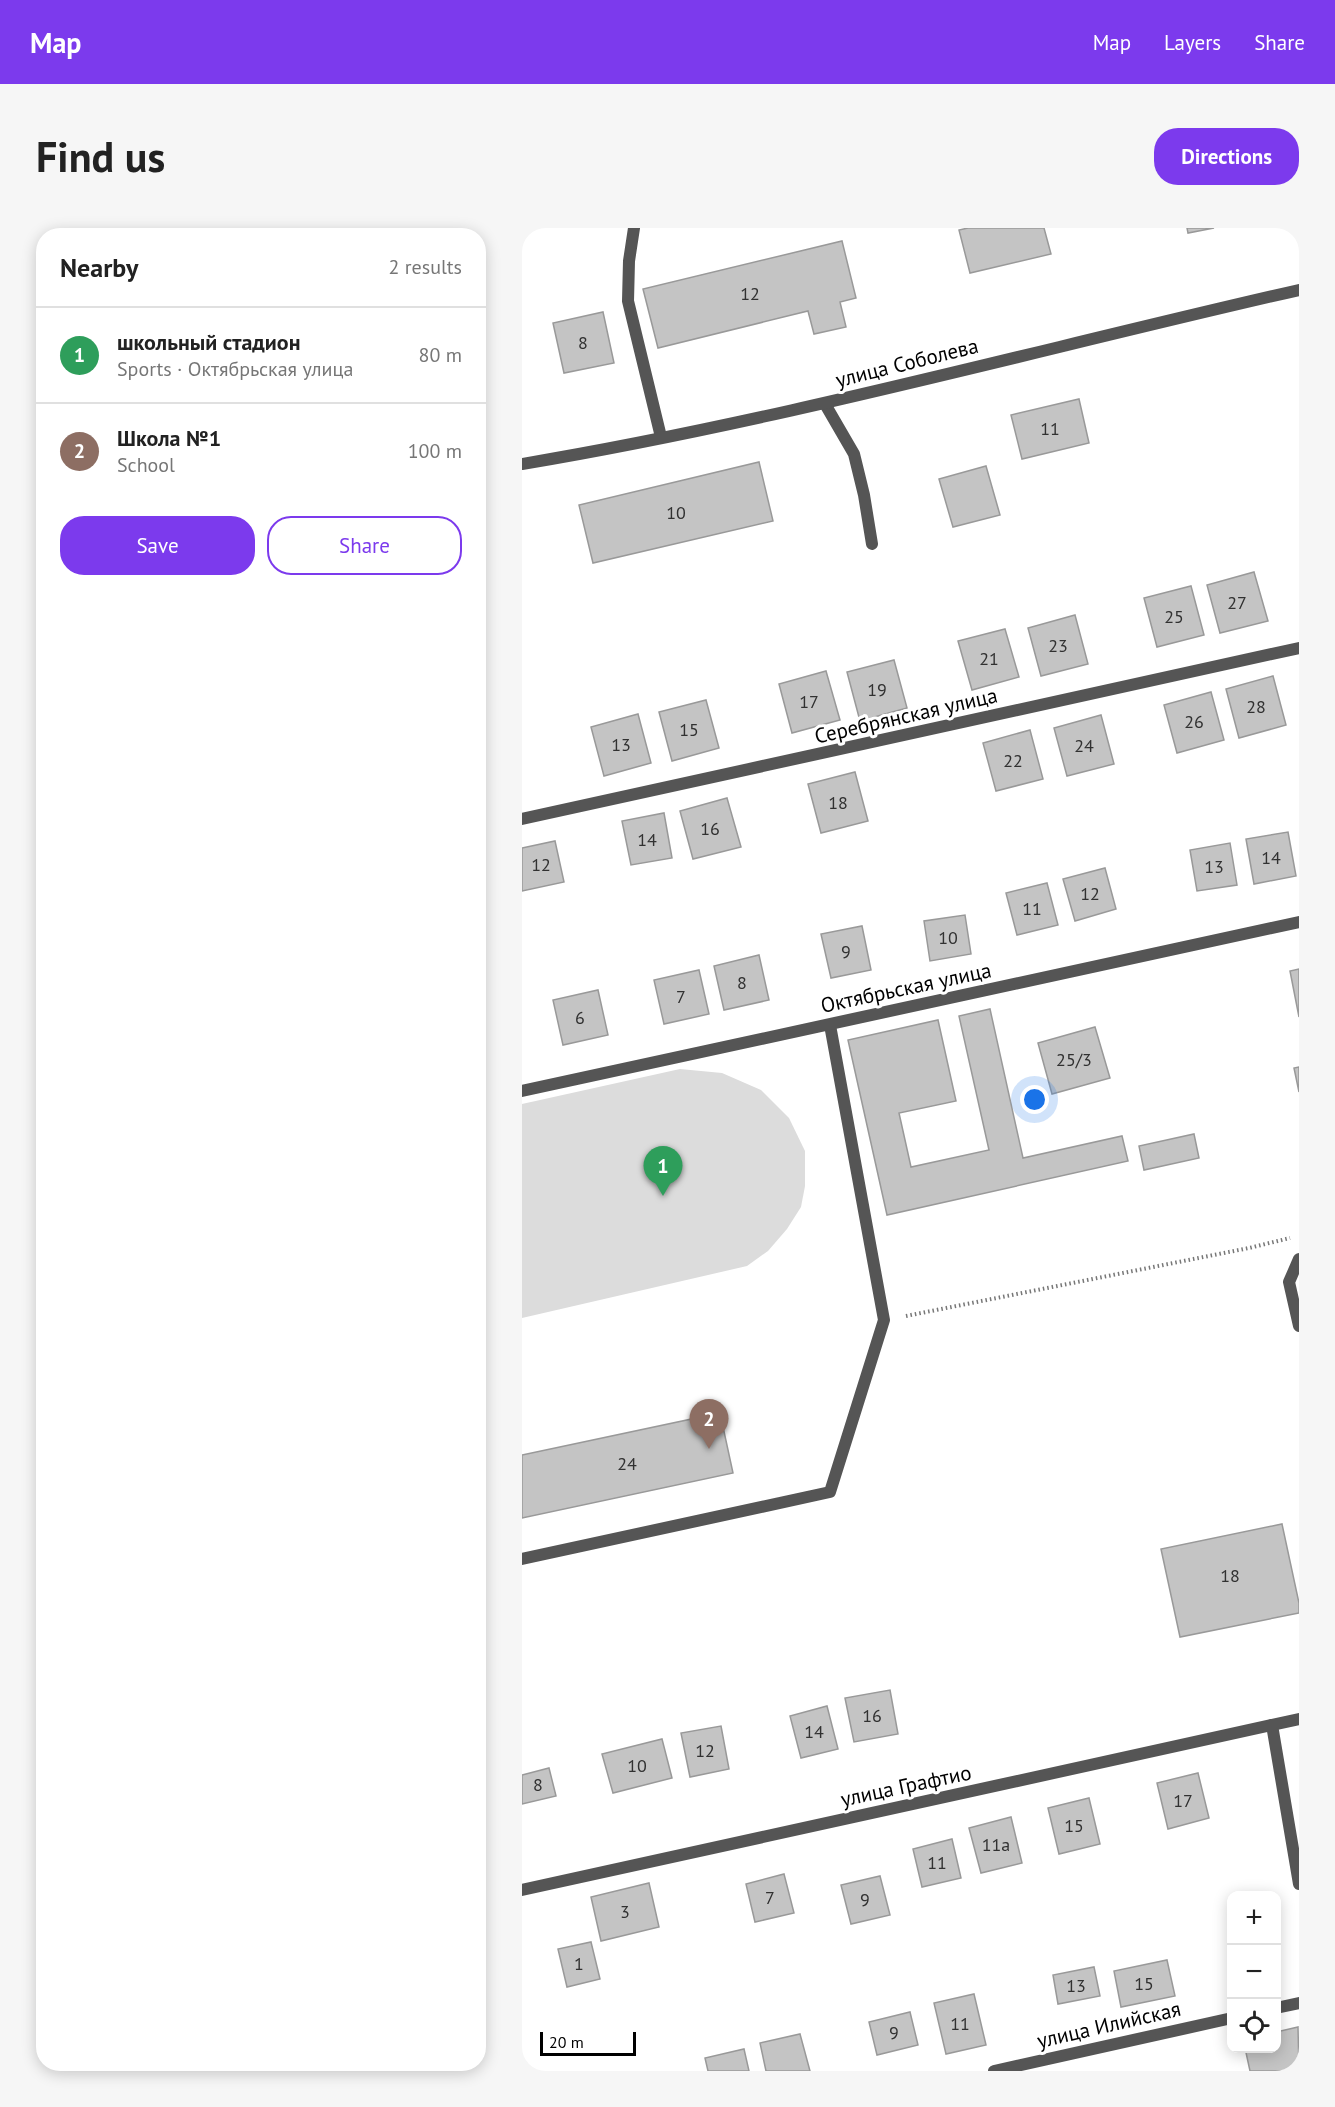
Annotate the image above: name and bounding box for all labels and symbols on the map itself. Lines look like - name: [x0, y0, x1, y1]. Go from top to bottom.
- house number: 12: [740, 282, 760, 305]
- house number: 8: [578, 331, 588, 354]
- street label: улица Соболева: [833, 332, 981, 393]
- house number: 11: [1040, 417, 1060, 440]
- house number: 10: [666, 501, 686, 524]
- house number: 27: [1227, 591, 1247, 614]
- house number: 25: [1164, 605, 1184, 628]
- house number: 23: [1048, 634, 1068, 657]
- house number: 21: [979, 647, 999, 670]
- house number: 19: [867, 678, 887, 701]
- street label: Серебрянская улица: [812, 681, 1000, 750]
- house number: 17: [799, 690, 819, 713]
- house number: 28: [1246, 695, 1266, 718]
- house number: 26: [1184, 710, 1204, 733]
- house number: 15: [679, 718, 699, 741]
- house number: 13: [611, 733, 631, 756]
- house number: 24: [1074, 734, 1094, 757]
- house number: 22: [1003, 749, 1023, 772]
- house number: 18: [828, 791, 848, 814]
- house number: 16: [700, 817, 720, 840]
- house number: 14: [637, 828, 657, 851]
- house number: 14: [1261, 846, 1281, 869]
- house number: 12: [531, 853, 551, 876]
- house number: 13: [1204, 855, 1224, 878]
- house number: 12: [1080, 882, 1100, 905]
- house number: 11: [1022, 897, 1042, 920]
- house number: 10: [938, 926, 958, 949]
- house number: 9: [841, 940, 851, 963]
- street label: Октябрьская улица: [818, 956, 994, 1019]
- house number: 8: [737, 971, 747, 994]
- house number: 7: [676, 985, 686, 1008]
- house number: 6: [575, 1006, 585, 1029]
- house number: 25/3: [1056, 1048, 1092, 1071]
- your location: [1020, 1085, 1049, 1114]
- pin: 1: [644, 1146, 682, 1196]
- pin: 2: [690, 1400, 729, 1449]
- house number: 24: [617, 1452, 637, 1475]
- house number: 18: [1220, 1564, 1240, 1587]
- house number: 16: [862, 1704, 882, 1727]
- house number: 14: [804, 1720, 824, 1743]
- house number: 12: [695, 1739, 715, 1762]
- house number: 10: [627, 1754, 647, 1777]
- street label: улица Графтио: [838, 1758, 974, 1813]
- house number: 8: [533, 1773, 543, 1796]
- house number: 17: [1173, 1789, 1193, 1812]
- house number: 15: [1064, 1814, 1084, 1837]
- house number: 11а: [982, 1833, 1010, 1856]
- house number: 11: [927, 1851, 947, 1874]
- house number: 7: [765, 1886, 775, 1909]
- house number: 9: [860, 1888, 870, 1911]
- house number: 3: [620, 1900, 630, 1923]
- house number: 1: [574, 1952, 584, 1975]
- house number: 15: [1134, 1972, 1154, 1995]
- house number: 13: [1066, 1974, 1086, 1997]
- street label: улица Илийская: [1034, 1995, 1183, 2054]
- house number: 11: [950, 2012, 970, 2035]
- house number: 9: [889, 2021, 899, 2044]
- scale bar: [540, 2029, 636, 2056]

